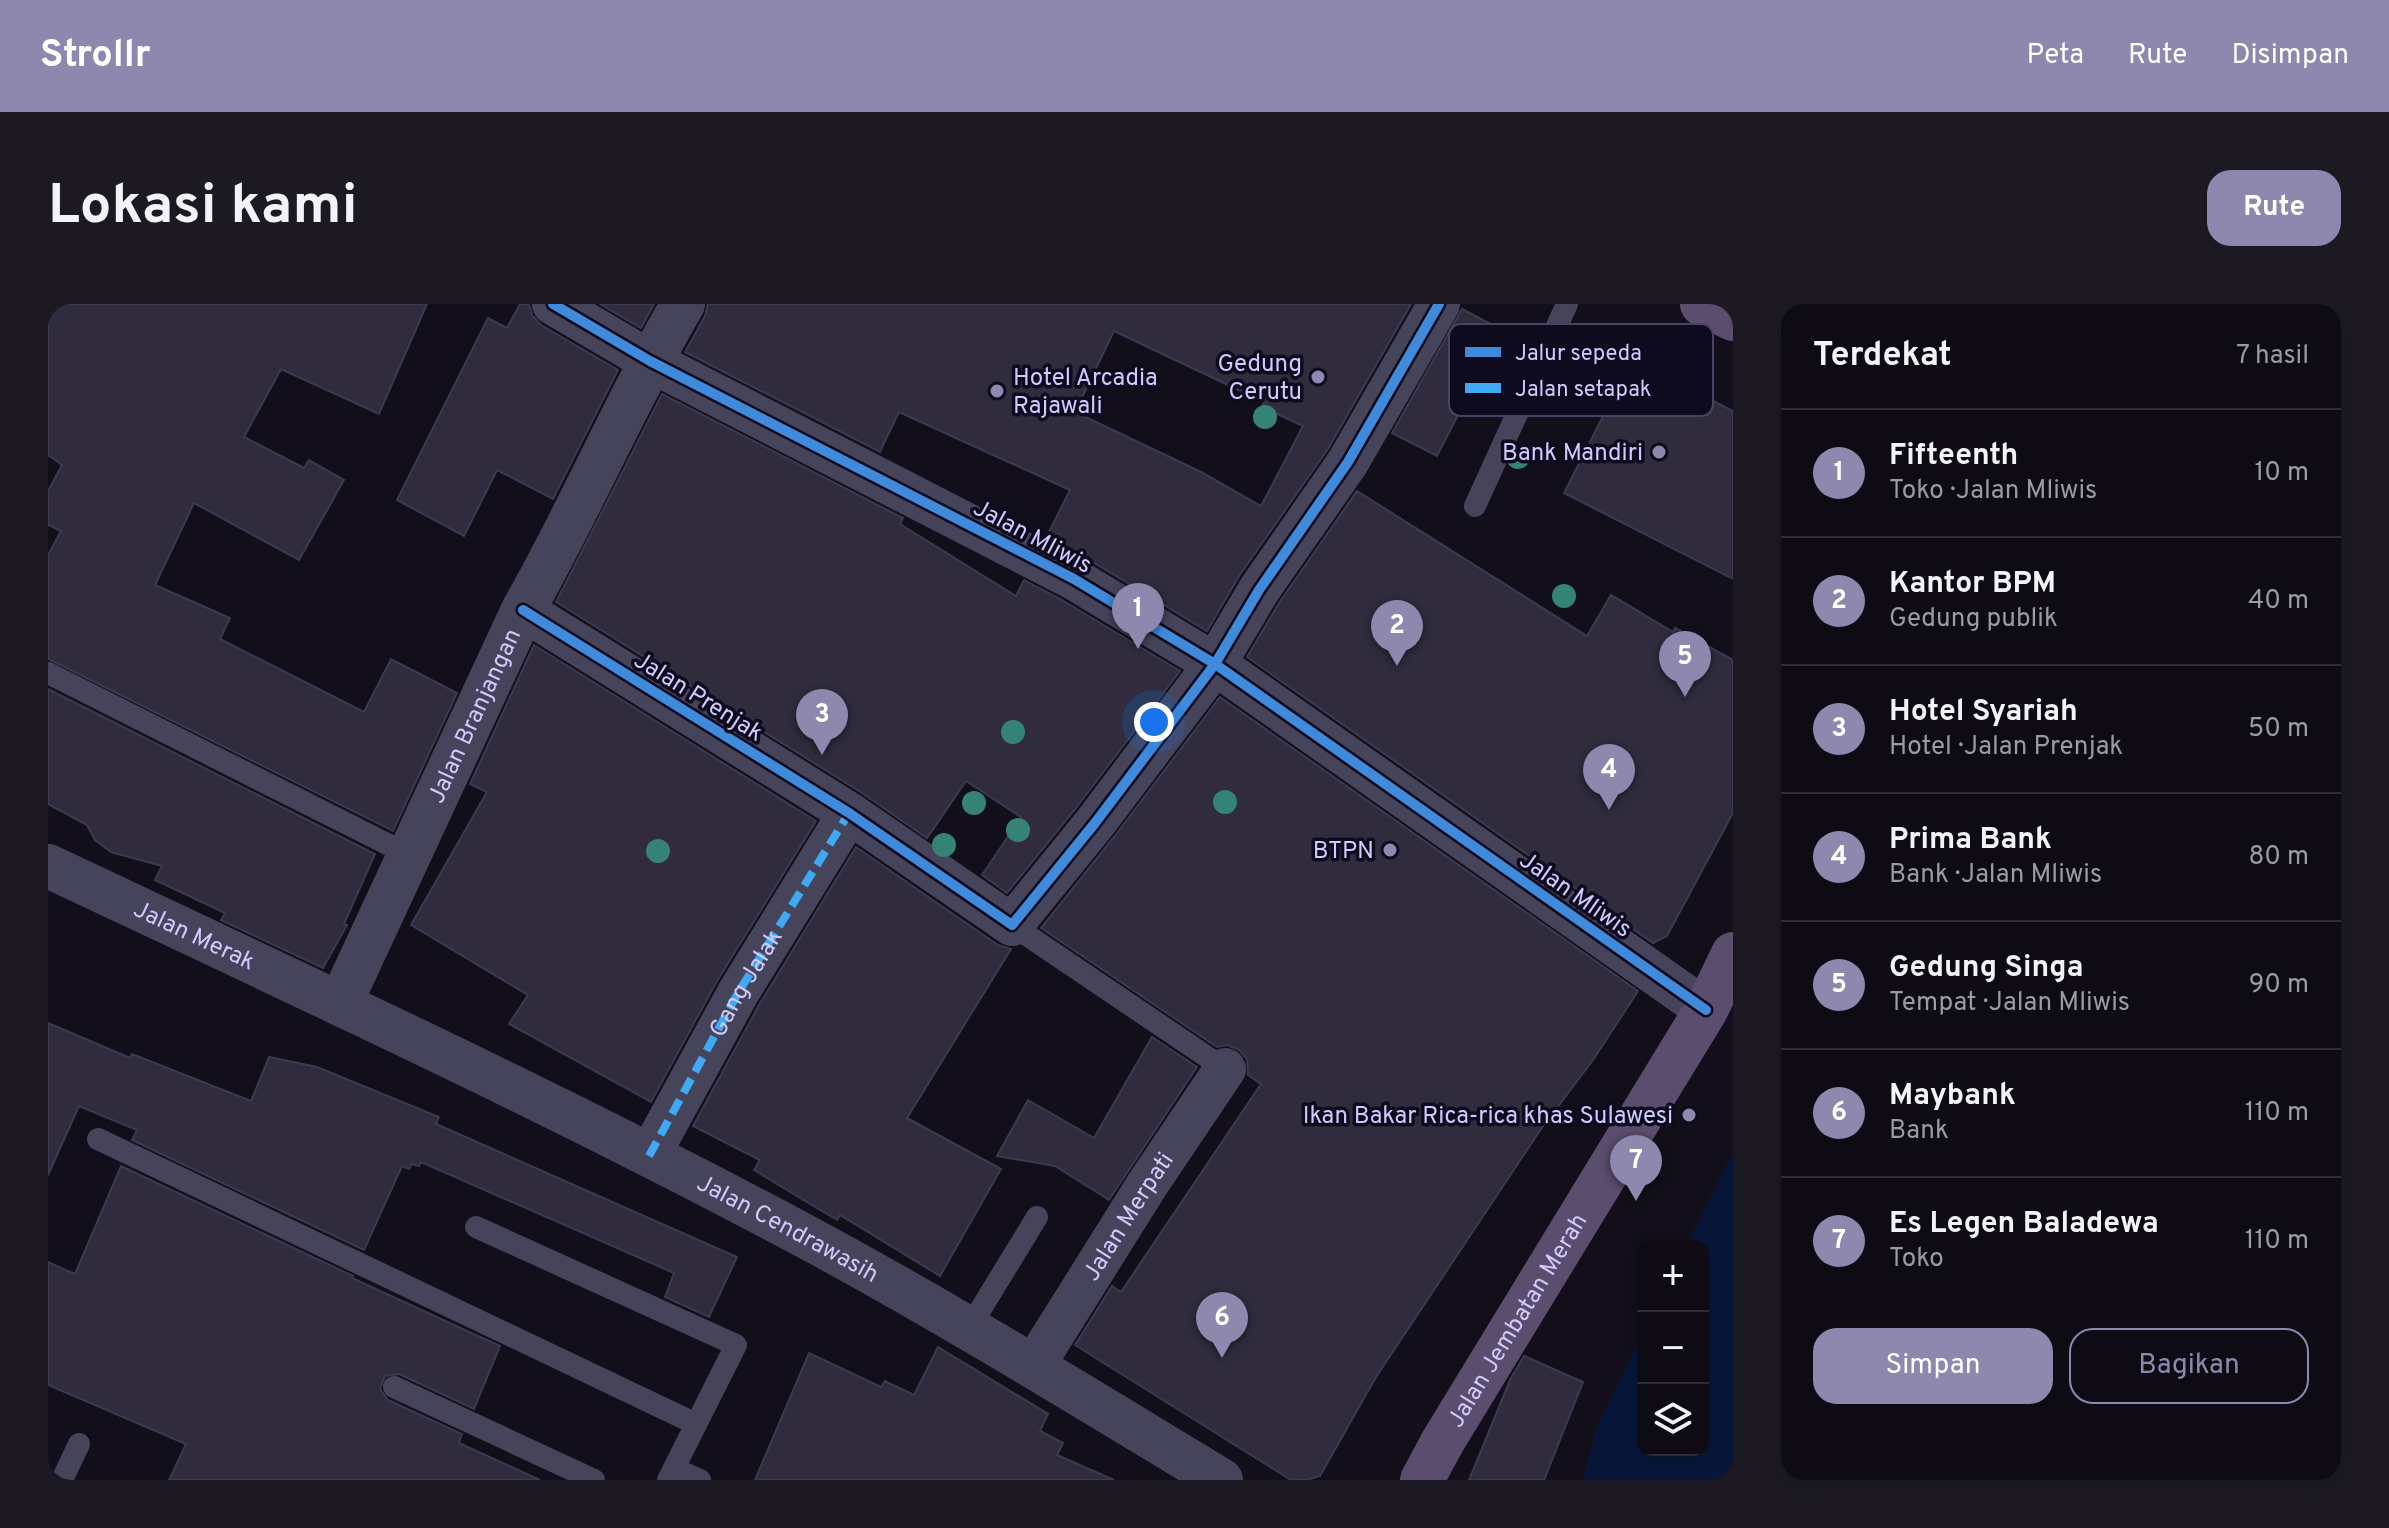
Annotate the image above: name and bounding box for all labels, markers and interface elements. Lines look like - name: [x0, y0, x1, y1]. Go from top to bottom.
- text: Strollr: [40, 32, 151, 81]
- text: Peta: [2027, 38, 2084, 74]
- text: Rute: [2128, 38, 2187, 74]
- text: Disimpan: [2231, 38, 2349, 74]
- button: Rute: [2207, 170, 2341, 246]
- text: Lokasi kami: [48, 173, 357, 243]
- legend: [1449, 324, 1713, 416]
- text: Terdekat: [1813, 335, 1952, 378]
- text: 7 hasil: [2236, 340, 2309, 373]
- text: Jalur sepeda: [1515, 341, 1642, 368]
- place label: Gedung Cerutu: [1218, 350, 1302, 408]
- place label: Hotel Arcadia Rajawali: [1013, 364, 1158, 422]
- marker: Gedung Cerutu: [1309, 368, 1327, 386]
- text: Jalan setapak: [1515, 377, 1651, 404]
- marker: Hotel Arcadia Rajawali: [988, 382, 1006, 400]
- text: Fifteenth: [1889, 438, 2018, 475]
- place label: Bank Mandiri: [1502, 439, 1643, 469]
- marker: Bank Mandiri: [1650, 443, 1668, 461]
- text: 1: [1834, 457, 1844, 490]
- text: 10 m: [2254, 457, 2309, 490]
- text: Toko · Jalan Mliwis: [1889, 475, 2097, 508]
- street label: Jalan Mliwis: [967, 494, 1097, 582]
- text: Kantor BPM: [1889, 566, 2056, 603]
- pin: 1: [1112, 583, 1164, 649]
- text: 2: [1831, 585, 1847, 618]
- text: 40 m: [2248, 585, 2309, 618]
- pin: 2: [1371, 600, 1423, 666]
- text: Gedung publik: [1889, 603, 2058, 636]
- street label: Jalan Branjangan: [422, 624, 529, 808]
- pin: 5: [1659, 631, 1711, 697]
- street label: Jalan Prenjak: [628, 646, 768, 749]
- pin: 3: [796, 689, 848, 755]
- text: Hotel Syariah: [1889, 694, 2078, 731]
- your location: [1134, 702, 1174, 742]
- text: 3: [1831, 713, 1847, 746]
- text: 50 m: [2248, 713, 2309, 746]
- text: Hotel · Jalan Prenjak: [1889, 731, 2123, 764]
- pin: 4: [1583, 744, 1635, 810]
- text: Prima Bank: [1889, 822, 2052, 859]
- place label: BTPN: [1313, 837, 1374, 867]
- marker: BTPN: [1381, 841, 1399, 859]
- text: 4: [1831, 841, 1847, 874]
- text: 80 m: [2249, 841, 2309, 874]
- street label: Jalan Mliwis: [1513, 846, 1637, 945]
- text: Bank · Jalan Mliwis: [1889, 859, 2102, 892]
- street label: Jalan Merak: [128, 895, 259, 978]
- street label: Gang Jalak: [704, 925, 790, 1043]
- text: Gedung Singa: [1889, 950, 2083, 987]
- text: 5: [1831, 969, 1847, 1002]
- text: 90 m: [2249, 969, 2309, 1002]
- text: Tempat · Jalan Mliwis: [1889, 987, 2130, 1020]
- text: Maybank: [1889, 1078, 2016, 1115]
- text: 6: [1831, 1097, 1847, 1130]
- text: 110 m: [2245, 1097, 2309, 1130]
- place label: Ikan Bakar Rica-rica khas Sulawesi: [1303, 1102, 1673, 1132]
- marker: Ikan Bakar Rica-rica khas Sulawesi: [1680, 1106, 1698, 1124]
- text: Bank: [1889, 1115, 1949, 1148]
- pin: 7: [1610, 1135, 1662, 1201]
- street label: Jalan Merpati: [1078, 1147, 1182, 1287]
- street label: Jalan Cendrawasih: [691, 1169, 883, 1291]
- text: Es Legen Baladewa: [1889, 1206, 2159, 1243]
- street label: Jalan Jembatan Merah: [1442, 1209, 1595, 1434]
- text: 7: [1832, 1225, 1846, 1258]
- text: 110 m: [2245, 1225, 2309, 1258]
- map controls: [1637, 1240, 1709, 1456]
- button: +: [1637, 1240, 1709, 1312]
- text: Toko: [1889, 1243, 1944, 1276]
- pin: 6: [1196, 1292, 1248, 1358]
- button: −: [1637, 1312, 1709, 1384]
- button: Simpan: [1813, 1328, 2053, 1404]
- button: Bagikan: [2069, 1328, 2309, 1404]
- button: layers: [1637, 1384, 1709, 1456]

